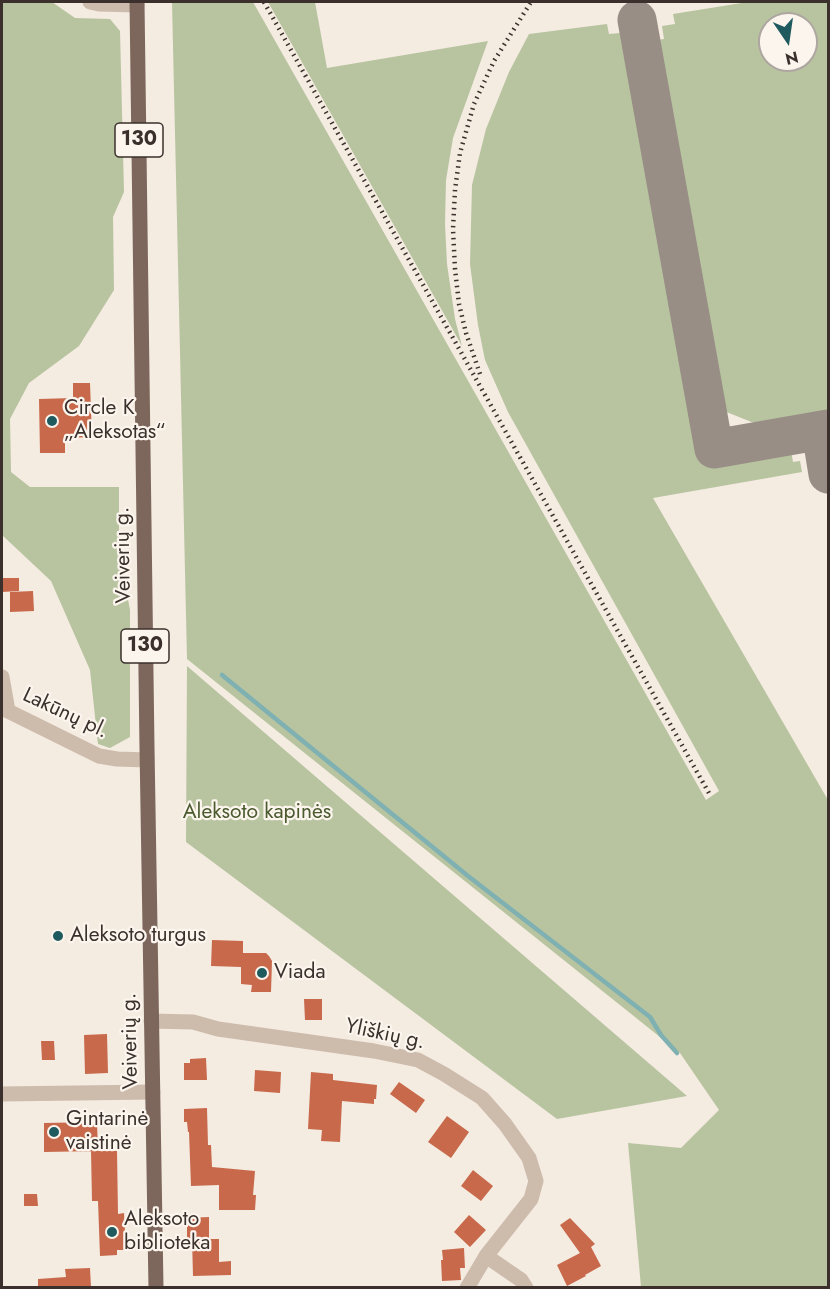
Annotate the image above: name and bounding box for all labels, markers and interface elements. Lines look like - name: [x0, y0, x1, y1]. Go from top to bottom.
- north arrow: [758, 12, 818, 72]
- text: N: [783, 45, 800, 71]
- road number: 130: [115, 123, 163, 157]
- place label: Circle K „Aleksotas“: [64, 396, 166, 446]
- marker: Circle K „Aleksotas“: [45, 414, 59, 428]
- street label: Veiverių g.: [111, 507, 137, 603]
- road number: 130: [121, 629, 169, 663]
- street label: Lakūnų pl.: [18, 683, 112, 745]
- park label: Aleksoto kapinės: [183, 800, 331, 826]
- place label: Aleksoto turgus: [70, 923, 206, 949]
- marker: Aleksoto turgus: [51, 929, 65, 943]
- place label: Viada: [274, 960, 325, 986]
- marker: Viada: [255, 966, 269, 980]
- street label: Veiverių g.: [118, 993, 144, 1089]
- street label: Yliškių g.: [343, 1014, 427, 1056]
- place label: Gintarinė vaistinė: [66, 1107, 148, 1157]
- marker: Gintarinė vaistinė: [47, 1125, 61, 1139]
- place label: Aleksoto biblioteka: [124, 1207, 210, 1257]
- marker: Aleksoto biblioteka: [105, 1225, 119, 1239]

